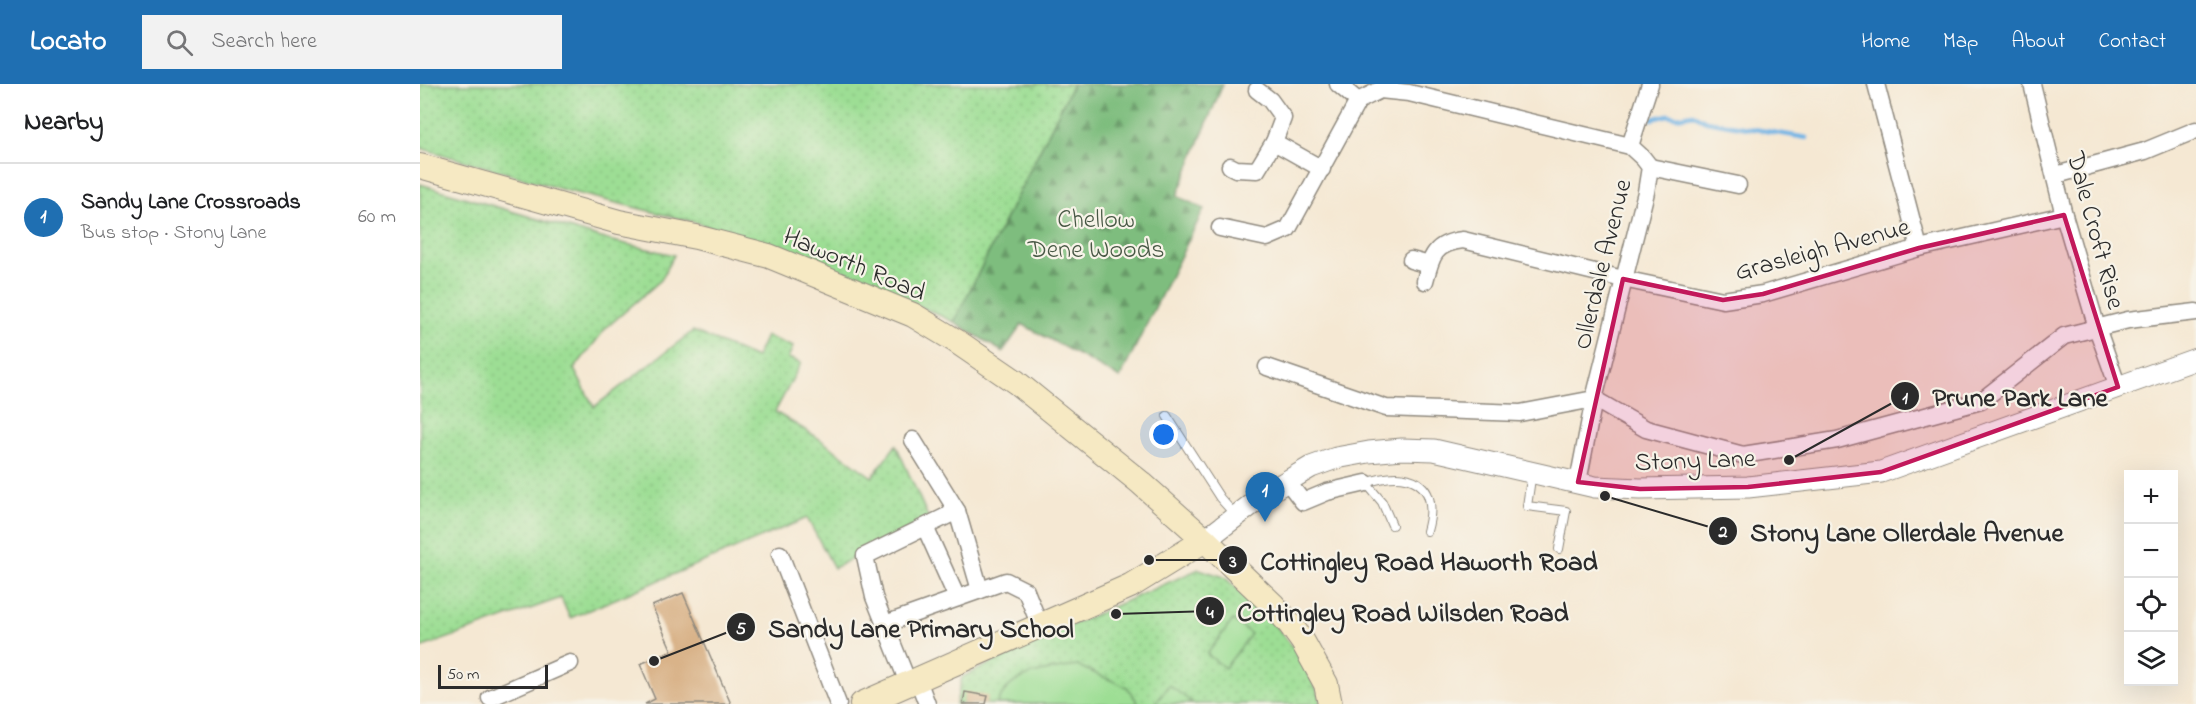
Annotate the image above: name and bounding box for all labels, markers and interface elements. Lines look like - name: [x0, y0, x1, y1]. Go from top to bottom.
- search box: [142, 15, 562, 69]
- text: Locato: [30, 22, 106, 63]
- icon: search: [163, 26, 196, 59]
- text: Search here: [211, 26, 317, 58]
- text: Home: [1861, 27, 1910, 57]
- text: Map: [1943, 27, 1978, 57]
- text: About: [2011, 27, 2065, 57]
- text: Contact: [2098, 27, 2166, 57]
- text: Nearby: [24, 104, 103, 142]
- street label: Dale Croft Rise: [2055, 147, 2133, 314]
- street label: Ollerdale Avenue: [1564, 175, 1644, 354]
- text: Sandy Lane Crossroads: [81, 187, 301, 219]
- park label: Chellow Dene Woods: [1027, 202, 1164, 270]
- text: 1: [40, 203, 47, 232]
- text: 60 m: [358, 203, 396, 232]
- street label: Grasleigh Avenue: [1731, 209, 1915, 292]
- text: Bus stop · Stony Lane: [81, 219, 266, 248]
- street label: Haworth Road: [777, 219, 931, 313]
- callout: Prune Park Lane: [1890, 374, 2120, 419]
- text: Prune Park Lane: [1932, 380, 2109, 419]
- text: 1: [1902, 386, 1908, 412]
- your location: [1149, 420, 1178, 449]
- street label: Stony Lane: [1634, 441, 1757, 483]
- map controls: [2124, 470, 2178, 686]
- button: +: [2124, 470, 2178, 524]
- pin: 1: [1246, 472, 1284, 522]
- callout: Stony Lane Ollerdale Avenue: [1708, 509, 2076, 554]
- text: Stony Lane Ollerdale Avenue: [1750, 515, 2065, 554]
- text: 2: [1718, 520, 1728, 546]
- button: −: [2124, 524, 2178, 578]
- callout: Cottingley Road Haworth Road: [1218, 538, 1610, 583]
- text: Cottingley Road Haworth Road: [1260, 544, 1599, 584]
- text: 3: [1228, 550, 1237, 576]
- button: locate: [2124, 578, 2178, 632]
- callout: Cottingley Road Wilsden Road: [1195, 589, 1581, 634]
- text: Cottingley Road Wilsden Road: [1237, 595, 1570, 635]
- text: 4: [1206, 601, 1214, 627]
- callout: Sandy Lane Primary School: [726, 605, 1086, 650]
- text: Sandy Lane Primary School: [768, 611, 1074, 650]
- text: 5: [736, 617, 747, 643]
- button: layers: [2124, 632, 2178, 686]
- scale bar: [438, 662, 548, 690]
- text: 50 m: [447, 663, 479, 687]

